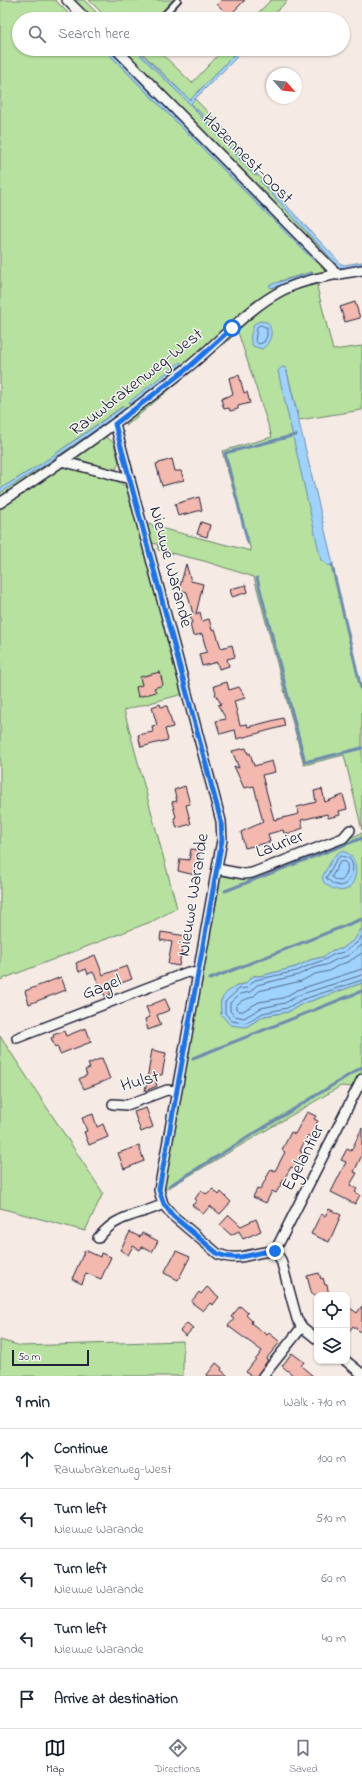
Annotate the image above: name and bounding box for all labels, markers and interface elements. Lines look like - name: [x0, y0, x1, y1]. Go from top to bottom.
- search box: [12, 12, 350, 56]
- icon: search: [26, 23, 48, 45]
- text: Search here: [58, 23, 130, 45]
- north arrow: [266, 68, 302, 104]
- street label: Hazennest-Oost: [195, 107, 299, 211]
- route start: [223, 319, 241, 337]
- street label: Rauwbrakenweg-West: [65, 323, 210, 444]
- street label: Nieuwe Warande: [141, 504, 199, 631]
- street label: Laurier: [252, 824, 308, 866]
- street label: Nieuwe Warande: [171, 831, 217, 958]
- street label: Gagel: [79, 969, 126, 1008]
- street label: Hulst: [118, 1064, 162, 1100]
- street label: Egelantier: [276, 1120, 333, 1196]
- route end: [266, 1242, 284, 1260]
- map controls: [314, 1292, 350, 1364]
- button: locate: [314, 1292, 350, 1328]
- button: layers: [314, 1328, 350, 1364]
- scale bar: [12, 1348, 89, 1367]
- text: 50 m: [18, 1349, 40, 1365]
- text: 9 min: [16, 1390, 50, 1415]
- text: Walk · 710 m: [283, 1393, 346, 1412]
- text: Continue: [54, 1438, 108, 1460]
- icon: ahead: [16, 1448, 38, 1470]
- text: 100 m: [317, 1449, 346, 1468]
- text: Rauwbrakenweg-West: [54, 1460, 172, 1479]
- text: Turn left: [54, 1498, 107, 1520]
- icon: left: [16, 1508, 38, 1530]
- text: 510 m: [315, 1509, 346, 1528]
- text: Nieuwe Warande: [54, 1520, 144, 1539]
- text: Turn left: [54, 1558, 107, 1580]
- icon: left: [16, 1568, 38, 1590]
- text: 60 m: [321, 1569, 346, 1588]
- text: Nieuwe Warande: [54, 1580, 144, 1599]
- text: Turn left: [54, 1618, 107, 1640]
- icon: left: [16, 1628, 38, 1650]
- text: 40 m: [322, 1629, 346, 1648]
- text: Nieuwe Warande: [54, 1640, 144, 1659]
- icon: arrive: [16, 1688, 38, 1710]
- text: Arrive at destination: [54, 1688, 178, 1710]
- tab: Map: [44, 1737, 66, 1777]
- tab: Directions: [155, 1737, 201, 1777]
- tab: Saved: [289, 1737, 318, 1777]

